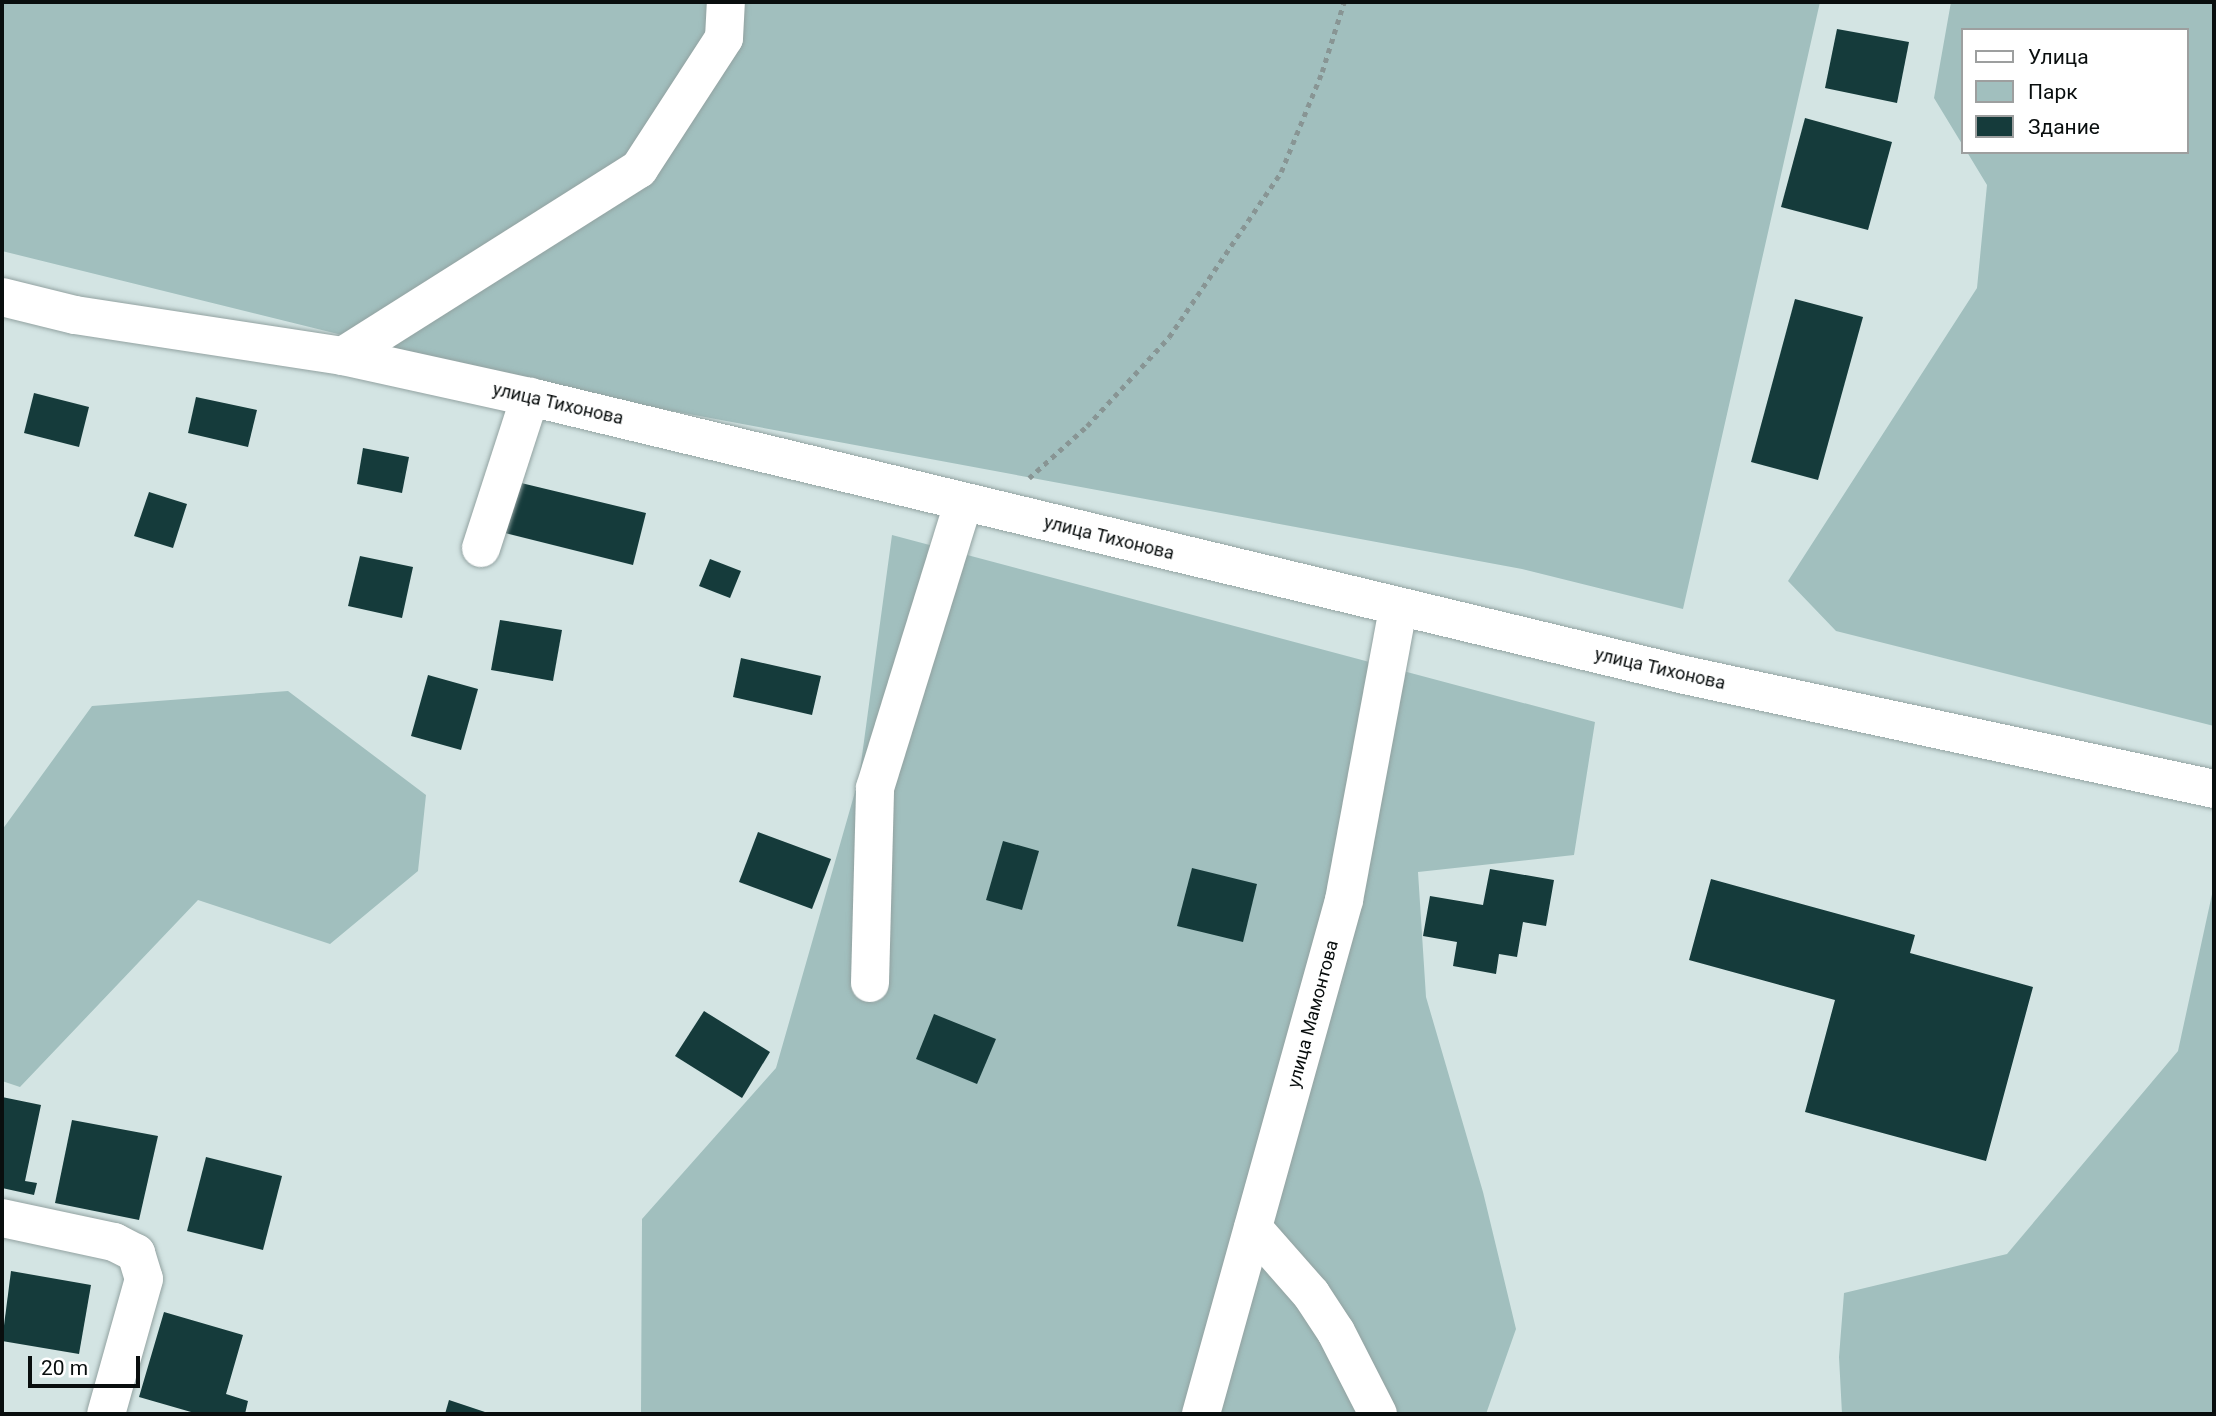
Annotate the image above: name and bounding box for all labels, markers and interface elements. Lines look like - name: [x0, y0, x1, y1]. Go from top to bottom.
- legend: [1960, 28, 2188, 154]
- text: Улица: [2028, 45, 2089, 69]
- text: Парк: [2028, 80, 2078, 104]
- text: Здание: [2028, 115, 2100, 139]
- street label: улица Тихонова: [490, 378, 626, 430]
- street label: улица Тихонова: [1041, 511, 1177, 565]
- street label: улица Тихонова: [1592, 643, 1728, 695]
- street label: улица Мамонтова: [1283, 938, 1343, 1090]
- scale bar: [32, 1342, 144, 1386]
- text: 20 m: [41, 1356, 88, 1380]

